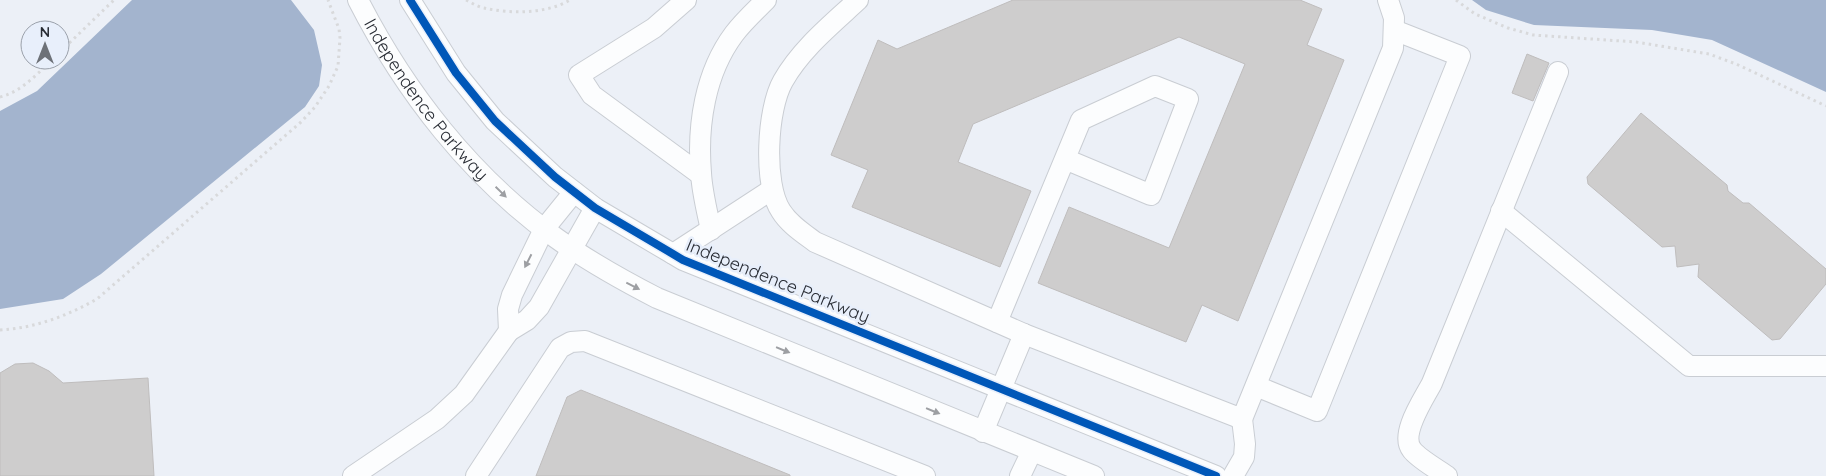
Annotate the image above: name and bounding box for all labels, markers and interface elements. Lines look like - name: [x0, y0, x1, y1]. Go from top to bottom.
- street label: Independence Parkway: [359, 14, 494, 185]
- north arrow: [20, 20, 70, 70]
- text: N: [40, 23, 50, 41]
- one-way arrow: [495, 186, 507, 198]
- street label: Independence Parkway: [683, 233, 873, 328]
- one-way arrow: [524, 254, 533, 269]
- one-way arrow: [626, 282, 641, 290]
- one-way arrow: [776, 346, 790, 354]
- one-way arrow: [926, 408, 940, 416]

